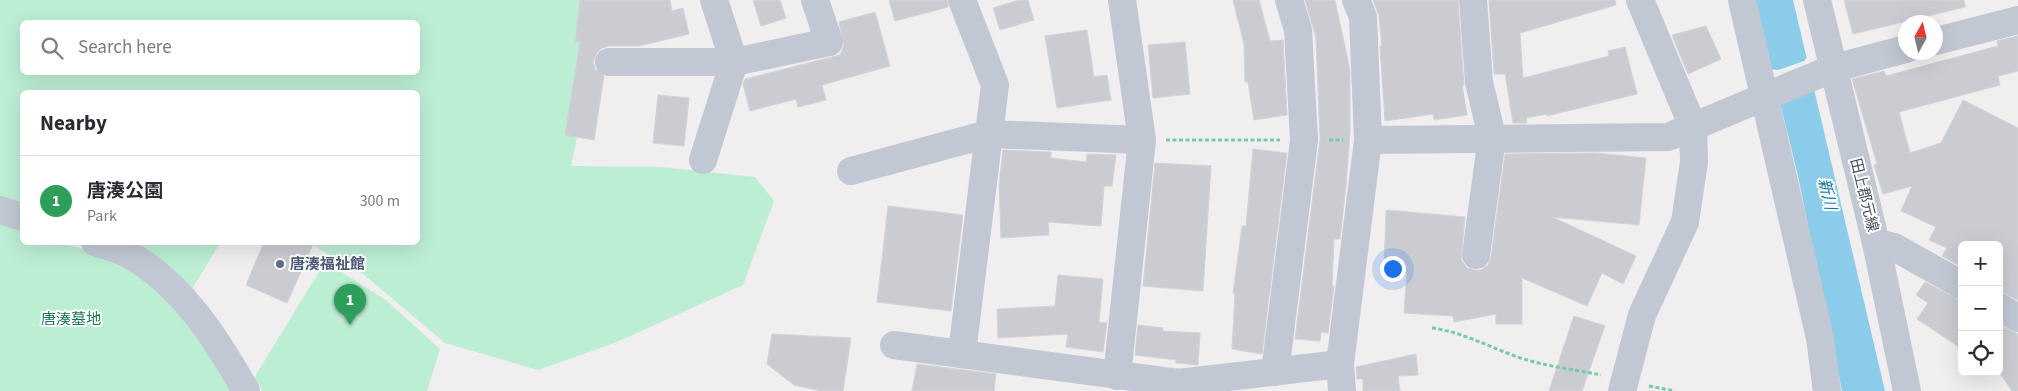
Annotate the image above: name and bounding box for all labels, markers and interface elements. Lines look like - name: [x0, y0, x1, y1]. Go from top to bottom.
- north arrow: [1898, 15, 1943, 60]
- search box: [20, 20, 420, 75]
- icon: search: [38, 34, 66, 62]
- text: Search here: [78, 34, 172, 61]
- text: Nearby: [40, 108, 107, 138]
- street label: 田上郡元線: [1845, 156, 1883, 234]
- water label: 新川: [1813, 176, 1842, 214]
- text: 唐湊公園: [87, 178, 163, 205]
- text: 1: [52, 190, 60, 212]
- text: 300 m: [360, 190, 400, 212]
- text: Park: [87, 205, 117, 227]
- map controls: [1958, 241, 2003, 376]
- button: +: [1958, 241, 2003, 286]
- place label: 唐湊福祉館: [290, 254, 365, 275]
- your location: [1380, 256, 1406, 282]
- marker: 唐湊福祉館: [274, 258, 286, 270]
- pin: 1: [334, 284, 366, 325]
- button: −: [1958, 286, 2003, 331]
- park label: 唐湊墓地: [41, 309, 101, 330]
- button: locate: [1958, 331, 2003, 376]

